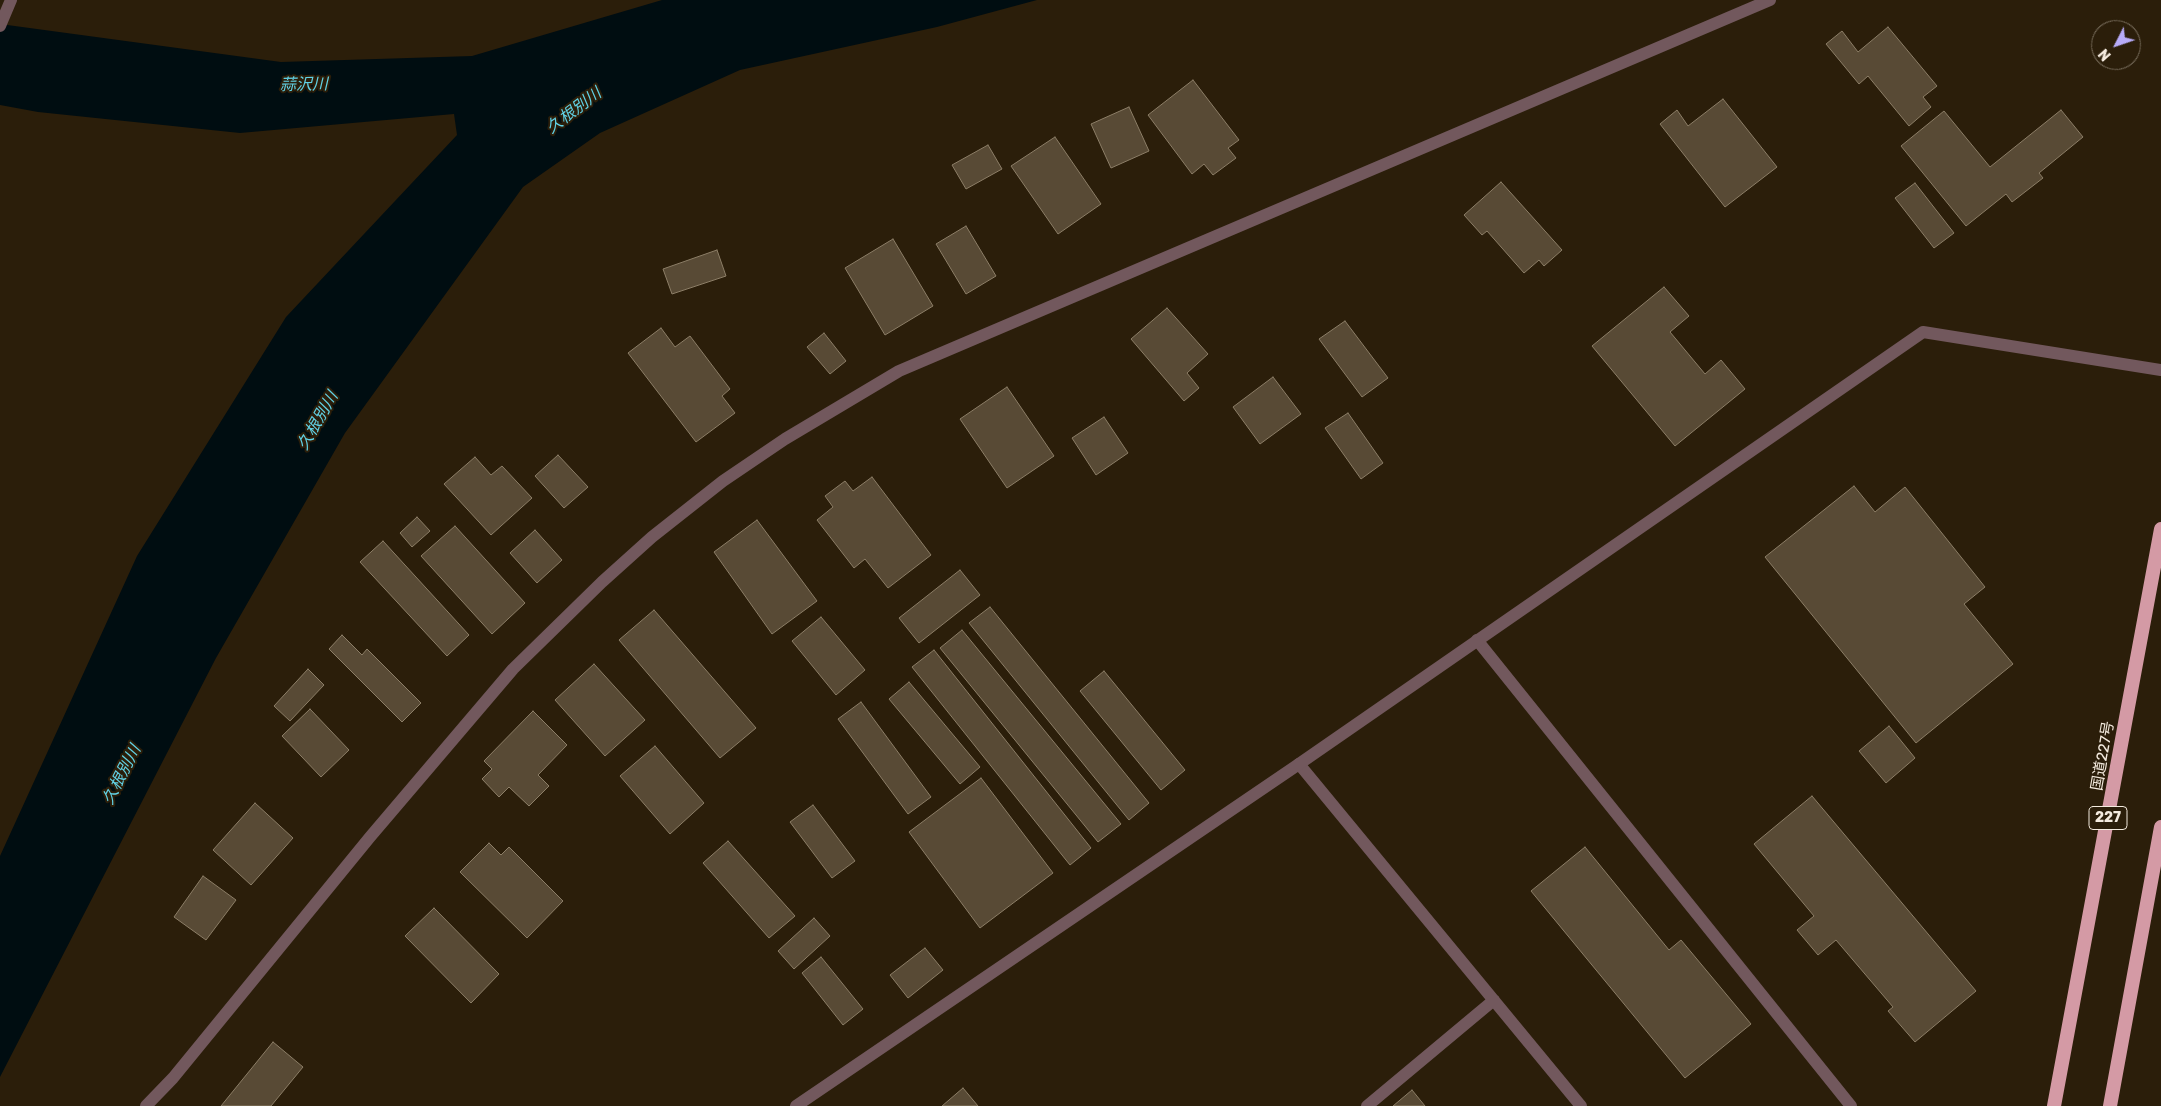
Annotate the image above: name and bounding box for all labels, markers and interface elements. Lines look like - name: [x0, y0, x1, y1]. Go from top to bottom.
- north arrow: [2091, 20, 2141, 70]
- text: N: [2095, 45, 2115, 64]
- water label: 蒜沢川: [280, 75, 328, 95]
- water label: 久根別川: [543, 84, 605, 138]
- water label: 久根別川: [294, 388, 342, 454]
- street label: 国道227号: [2088, 720, 2118, 792]
- water label: 久根別川: [99, 742, 145, 808]
- road number: 227: [2089, 806, 2127, 830]

